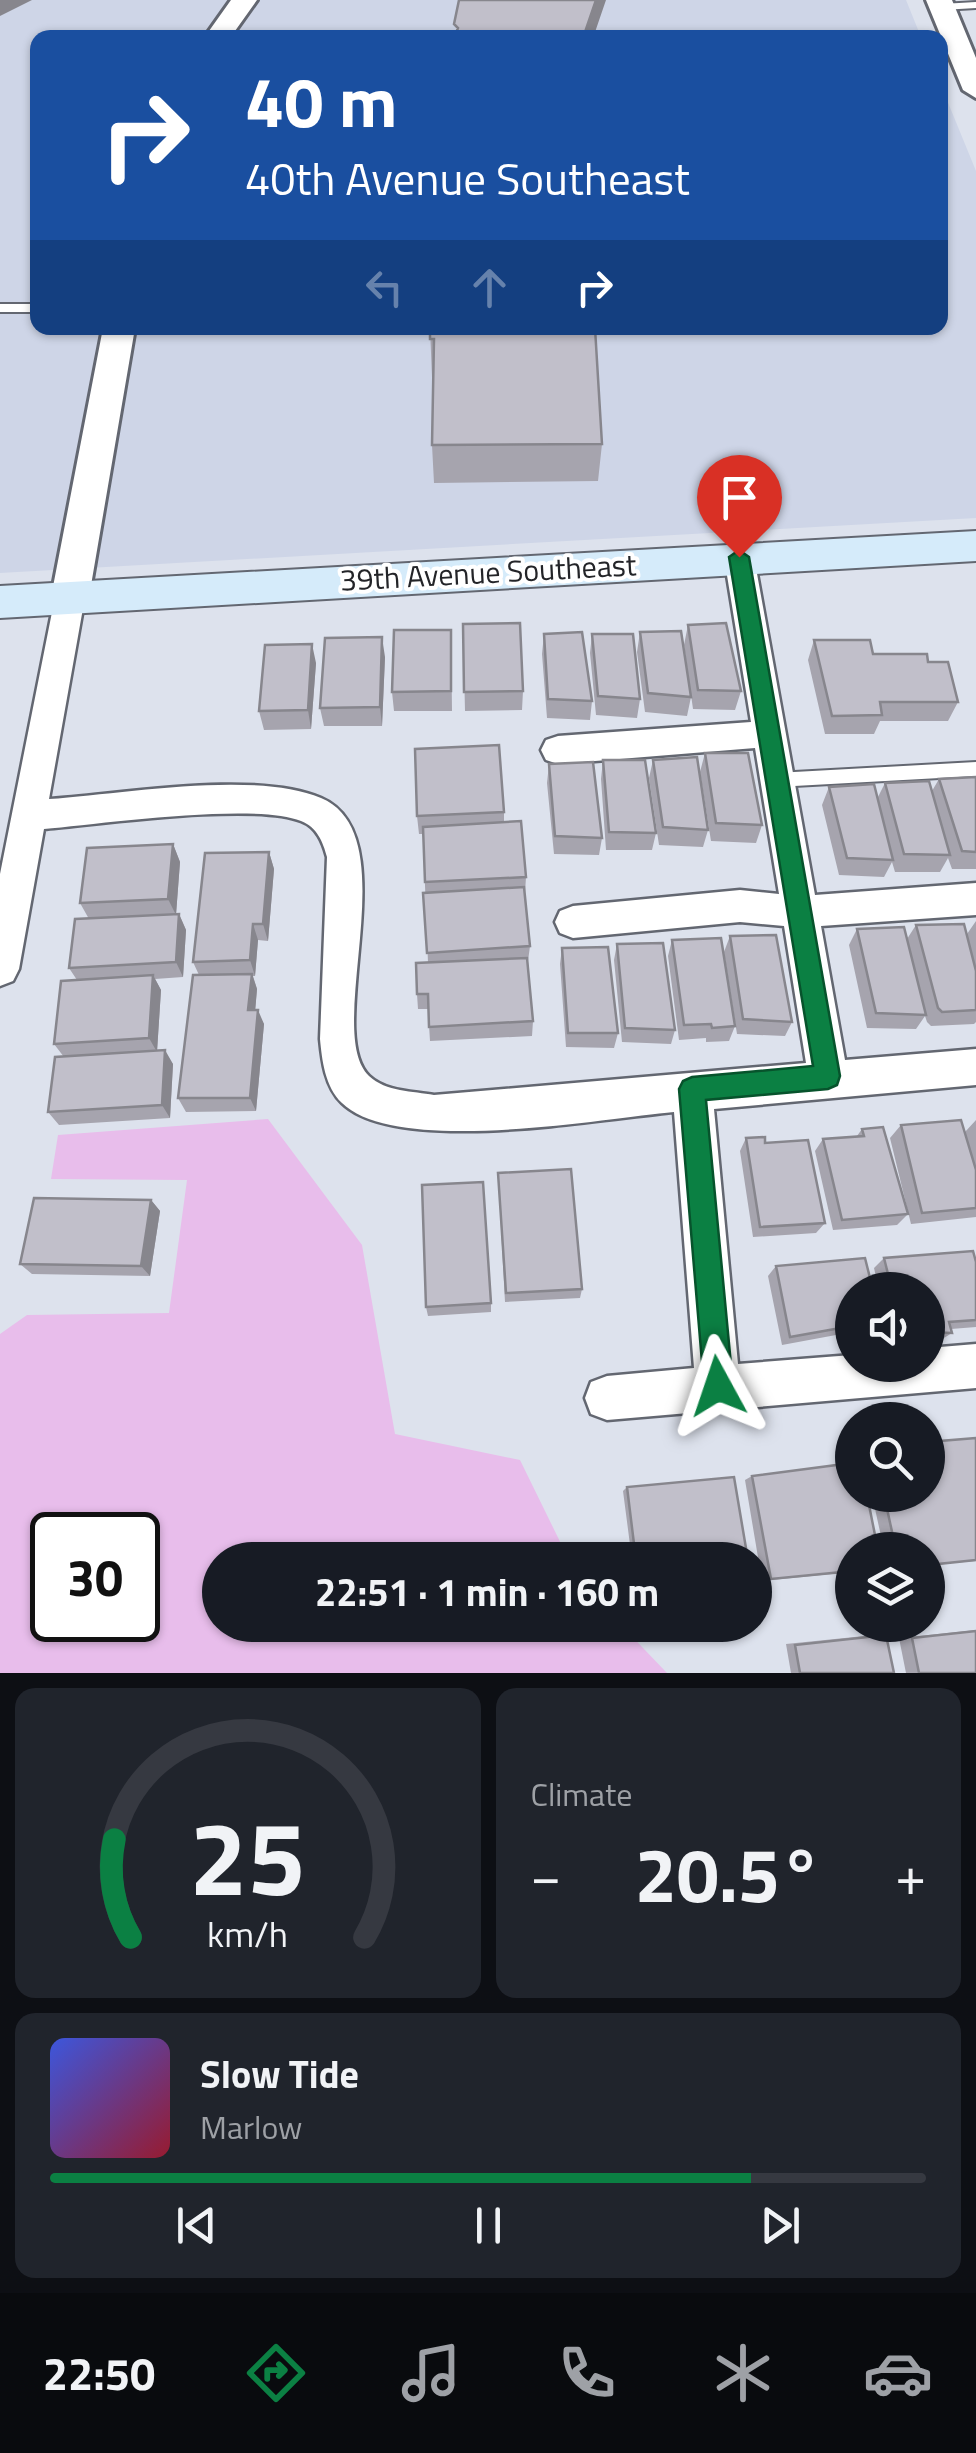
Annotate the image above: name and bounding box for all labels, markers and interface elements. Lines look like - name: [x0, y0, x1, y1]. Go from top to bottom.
- text: 40 m: [245, 48, 398, 154]
- icon: right: [80, 70, 210, 200]
- text: 40th Avenue Southeast: [245, 144, 690, 212]
- icon: left: [357, 260, 412, 315]
- icon: ahead: [462, 260, 517, 315]
- icon: right: [567, 260, 622, 315]
- pin: [697, 455, 782, 558]
- icon: arrive: [712, 470, 767, 525]
- street label: 39th Avenue Southeast: [339, 541, 638, 603]
- map controls: [835, 1272, 945, 1642]
- button: sound: [835, 1272, 945, 1382]
- position arrow: [666, 1334, 770, 1438]
- button: search: [835, 1402, 945, 1512]
- speed limit sign: 30: [30, 1512, 160, 1642]
- button: layers: [835, 1532, 945, 1642]
- text: 22:51 · 1 min · 160 m: [315, 1563, 659, 1621]
- text: Climate: [531, 1770, 632, 1818]
- text: 25: [190, 1777, 306, 1935]
- text: 20.5°: [635, 1817, 822, 1931]
- text: −: [531, 1833, 561, 1916]
- text: +: [895, 1833, 926, 1916]
- text: km/h: [207, 1906, 288, 1961]
- text: Slow Tide: [200, 2045, 359, 2103]
- text: Marlow: [200, 2103, 303, 2151]
- icon: previous: [169, 2198, 224, 2253]
- icon: pause: [461, 2198, 516, 2253]
- icon: next: [753, 2198, 808, 2253]
- icon: directions: [241, 2338, 311, 2408]
- icon: music: [396, 2338, 466, 2408]
- icon: phone: [552, 2338, 622, 2408]
- icon: climate: [708, 2338, 778, 2408]
- icon: car: [863, 2338, 933, 2408]
- text: 22:50: [43, 2339, 155, 2407]

